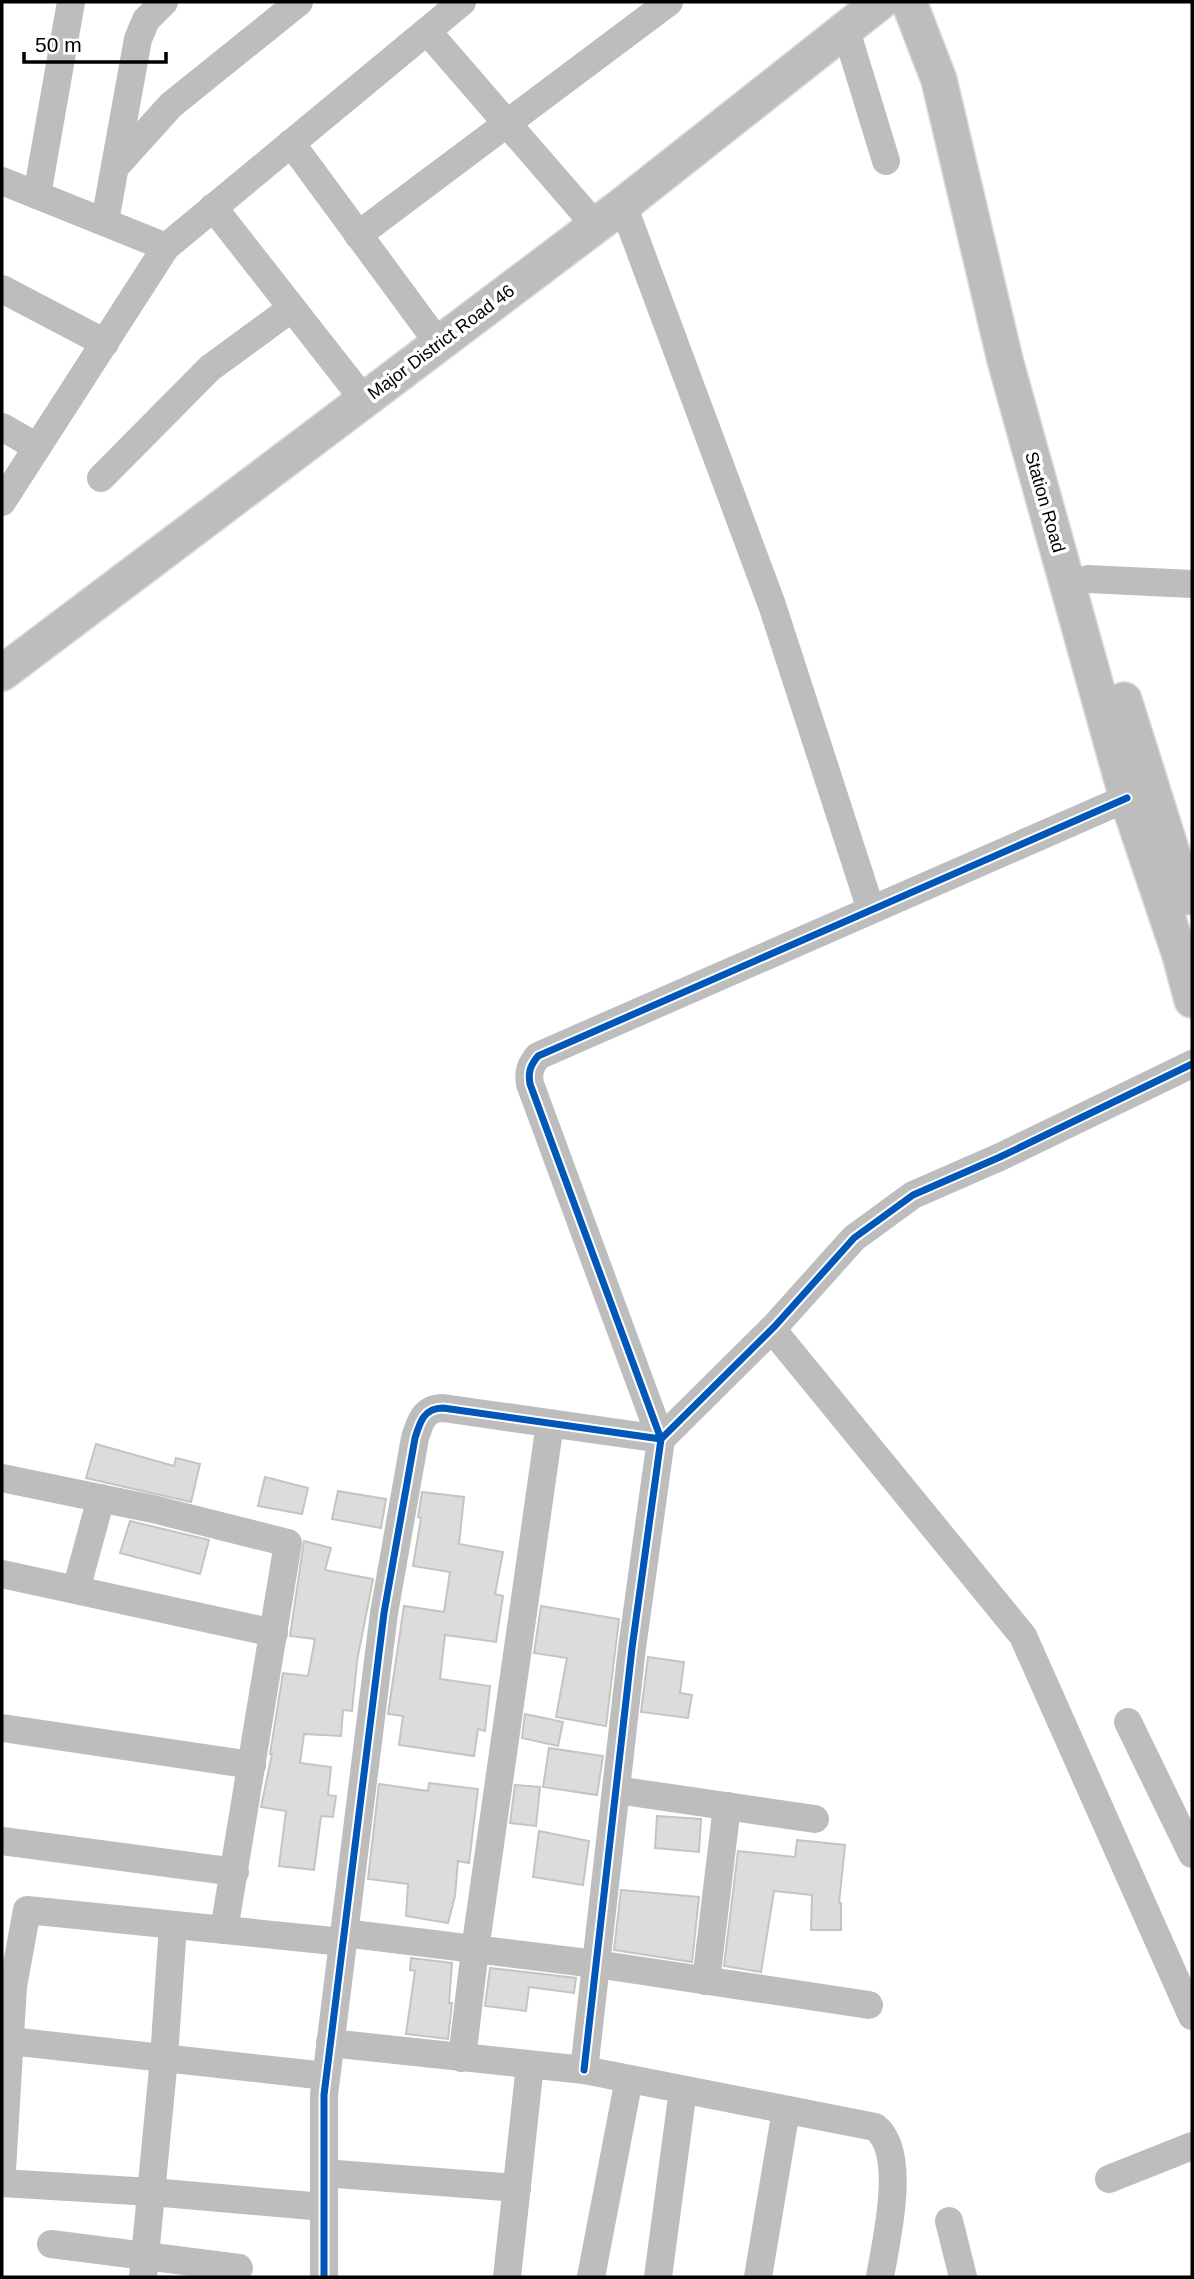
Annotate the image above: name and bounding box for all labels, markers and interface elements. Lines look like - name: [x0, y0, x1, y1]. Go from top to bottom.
- scale bar: [24, 21, 166, 65]
- text: 50 m: [35, 33, 82, 56]
- street label: Major District Road 46: [364, 280, 518, 404]
- street label: Station Road: [1021, 449, 1069, 555]

